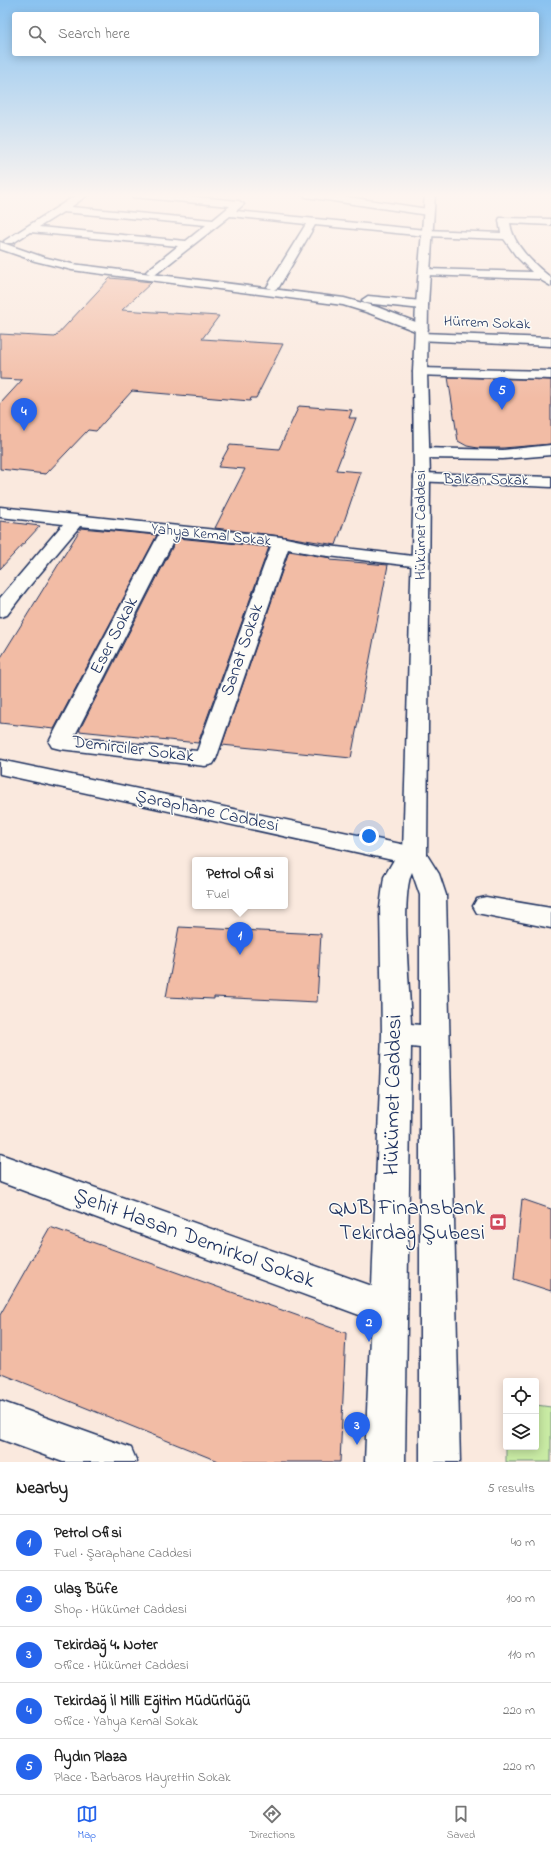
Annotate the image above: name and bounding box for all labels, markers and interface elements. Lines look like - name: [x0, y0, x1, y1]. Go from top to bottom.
- search box: [12, 12, 539, 56]
- icon: search: [26, 23, 48, 45]
- text: Search here: [58, 23, 130, 45]
- street label: Hürrem Sokak: [443, 310, 531, 336]
- pin: 5: [489, 377, 515, 410]
- pin: 4: [11, 398, 37, 431]
- street label: Balkan Sokak: [442, 468, 529, 492]
- street label: Hükümet Caddesi: [410, 470, 432, 580]
- street label: Yahya Kemal Sokak: [150, 518, 273, 553]
- street label: Eser Sokak: [84, 593, 146, 679]
- street label: Sanat Sokak: [215, 600, 271, 700]
- street label: Demirciler Sokak: [70, 730, 195, 770]
- street label: Şaraphane Caddesi: [133, 784, 281, 840]
- your location: [359, 826, 379, 846]
- popup: [192, 857, 288, 909]
- text: Petrol Ofisi: [206, 863, 274, 885]
- text: Fuel: [206, 885, 229, 904]
- pin: 1: [227, 922, 253, 955]
- street label: Hükümet Caddesi: [377, 1014, 411, 1176]
- street label: Şehit Hasan Demirkol Sokak: [69, 1180, 320, 1298]
- place label: QNB Finansbank Tekirdağ Şubesi: [329, 1193, 485, 1251]
- bank icon: QNB Finansbank Tekirdağ Şubesi: [488, 1212, 508, 1232]
- pin: 2: [356, 1309, 382, 1342]
- map controls: [503, 1378, 539, 1450]
- button: locate: [503, 1378, 539, 1414]
- pin: 3: [344, 1412, 370, 1445]
- button: layers: [503, 1414, 539, 1450]
- text: Nearby: [16, 1476, 68, 1501]
- text: 5 results: [487, 1479, 535, 1498]
- text: Petrol Ofisi: [54, 1522, 122, 1544]
- text: 1: [27, 1533, 31, 1552]
- text: 40 m: [511, 1533, 535, 1552]
- text: Fuel · Şaraphane Caddesi: [54, 1544, 192, 1563]
- text: Ulaş Büfe: [54, 1578, 118, 1600]
- text: 2: [26, 1589, 32, 1608]
- text: 100 m: [506, 1589, 535, 1608]
- text: Shop · Hükümet Caddesi: [54, 1600, 187, 1619]
- text: Tekirdağ 4. Noter: [54, 1634, 158, 1656]
- text: 3: [26, 1645, 32, 1664]
- text: 110 m: [508, 1645, 535, 1664]
- text: Office · Hükümet Caddesi: [54, 1656, 189, 1675]
- text: Tekirdağ İl Milli Eğitim Müdürlüğü: [54, 1690, 251, 1712]
- text: 4: [26, 1701, 32, 1720]
- text: 220 m: [503, 1701, 535, 1720]
- text: Office · Yahya Kemal Sokak: [54, 1712, 198, 1731]
- text: Aydın Plaza: [54, 1746, 127, 1768]
- text: 5: [25, 1757, 33, 1776]
- text: 220 m: [503, 1757, 535, 1776]
- text: Place · Barbaros Hayrettin Sokak: [54, 1768, 231, 1787]
- tab: Map: [76, 1803, 98, 1843]
- tab: Directions: [249, 1803, 295, 1843]
- tab: Saved: [447, 1803, 475, 1843]

